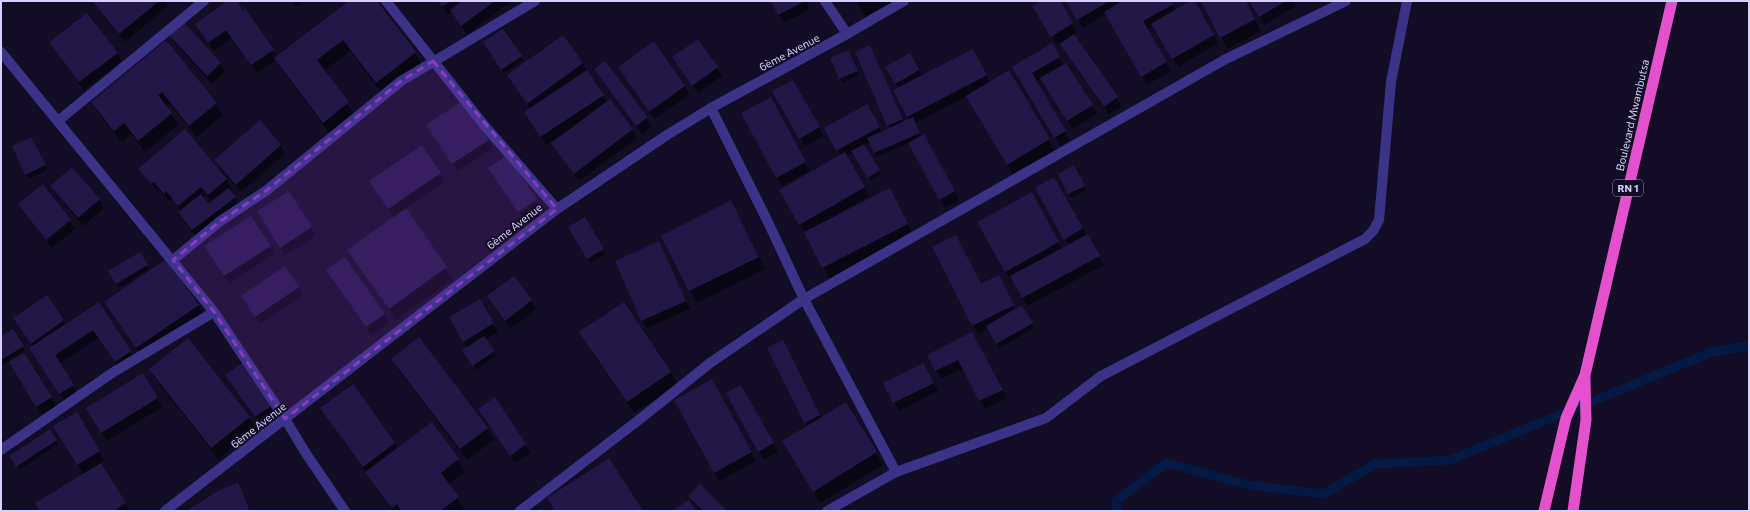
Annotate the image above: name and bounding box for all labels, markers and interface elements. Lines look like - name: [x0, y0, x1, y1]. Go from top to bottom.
- street label: 6ème Avenue: [757, 31, 822, 73]
- street label: Boulevard Mwambutsa: [1613, 58, 1651, 172]
- road number: RN 1: [1613, 180, 1643, 196]
- street label: 6ème Avenue: [484, 200, 544, 252]
- street label: 6ème Avenue: [228, 399, 288, 451]

